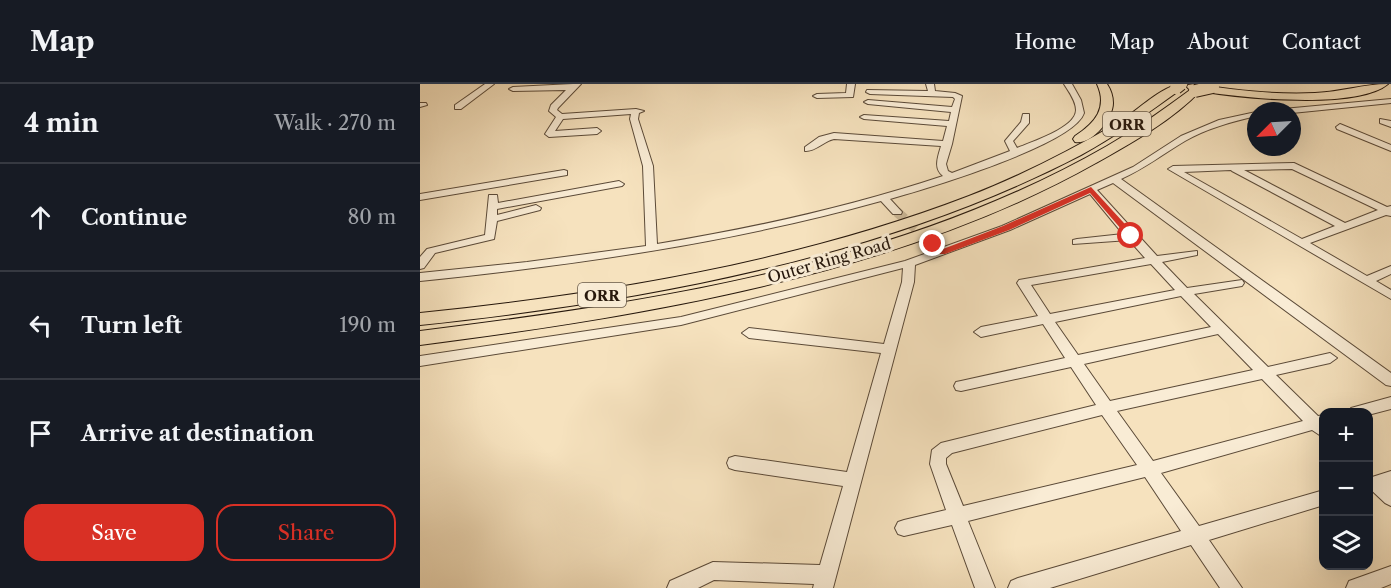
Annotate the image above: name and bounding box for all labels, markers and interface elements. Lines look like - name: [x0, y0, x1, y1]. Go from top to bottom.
- text: Map: [30, 24, 94, 58]
- text: Home: [1015, 29, 1076, 54]
- text: Map: [1109, 29, 1154, 54]
- text: About: [1187, 29, 1249, 54]
- text: Contact: [1282, 29, 1361, 54]
- north arrow: [1247, 102, 1301, 156]
- text: 4 min: [24, 107, 99, 139]
- text: Walk · 270 m: [274, 111, 396, 135]
- road number: ORR: [1103, 112, 1151, 136]
- icon: ahead: [24, 201, 57, 234]
- text: Continue: [81, 204, 187, 231]
- text: 80 m: [348, 205, 396, 229]
- route start: [1117, 222, 1143, 248]
- route end: [919, 230, 945, 256]
- street label: Outer Ring Road: [765, 233, 893, 287]
- road number: ORR: [578, 283, 626, 307]
- icon: left: [24, 309, 57, 342]
- text: Turn left: [81, 312, 182, 339]
- text: 190 m: [339, 313, 396, 337]
- map controls: [1319, 408, 1373, 570]
- button: +: [1319, 408, 1373, 462]
- icon: arrive: [24, 417, 57, 450]
- text: Arrive at destination: [81, 420, 314, 447]
- button: −: [1319, 462, 1373, 516]
- button: Save: [24, 504, 204, 561]
- button: Share: [216, 504, 396, 561]
- button: layers: [1319, 516, 1373, 570]

